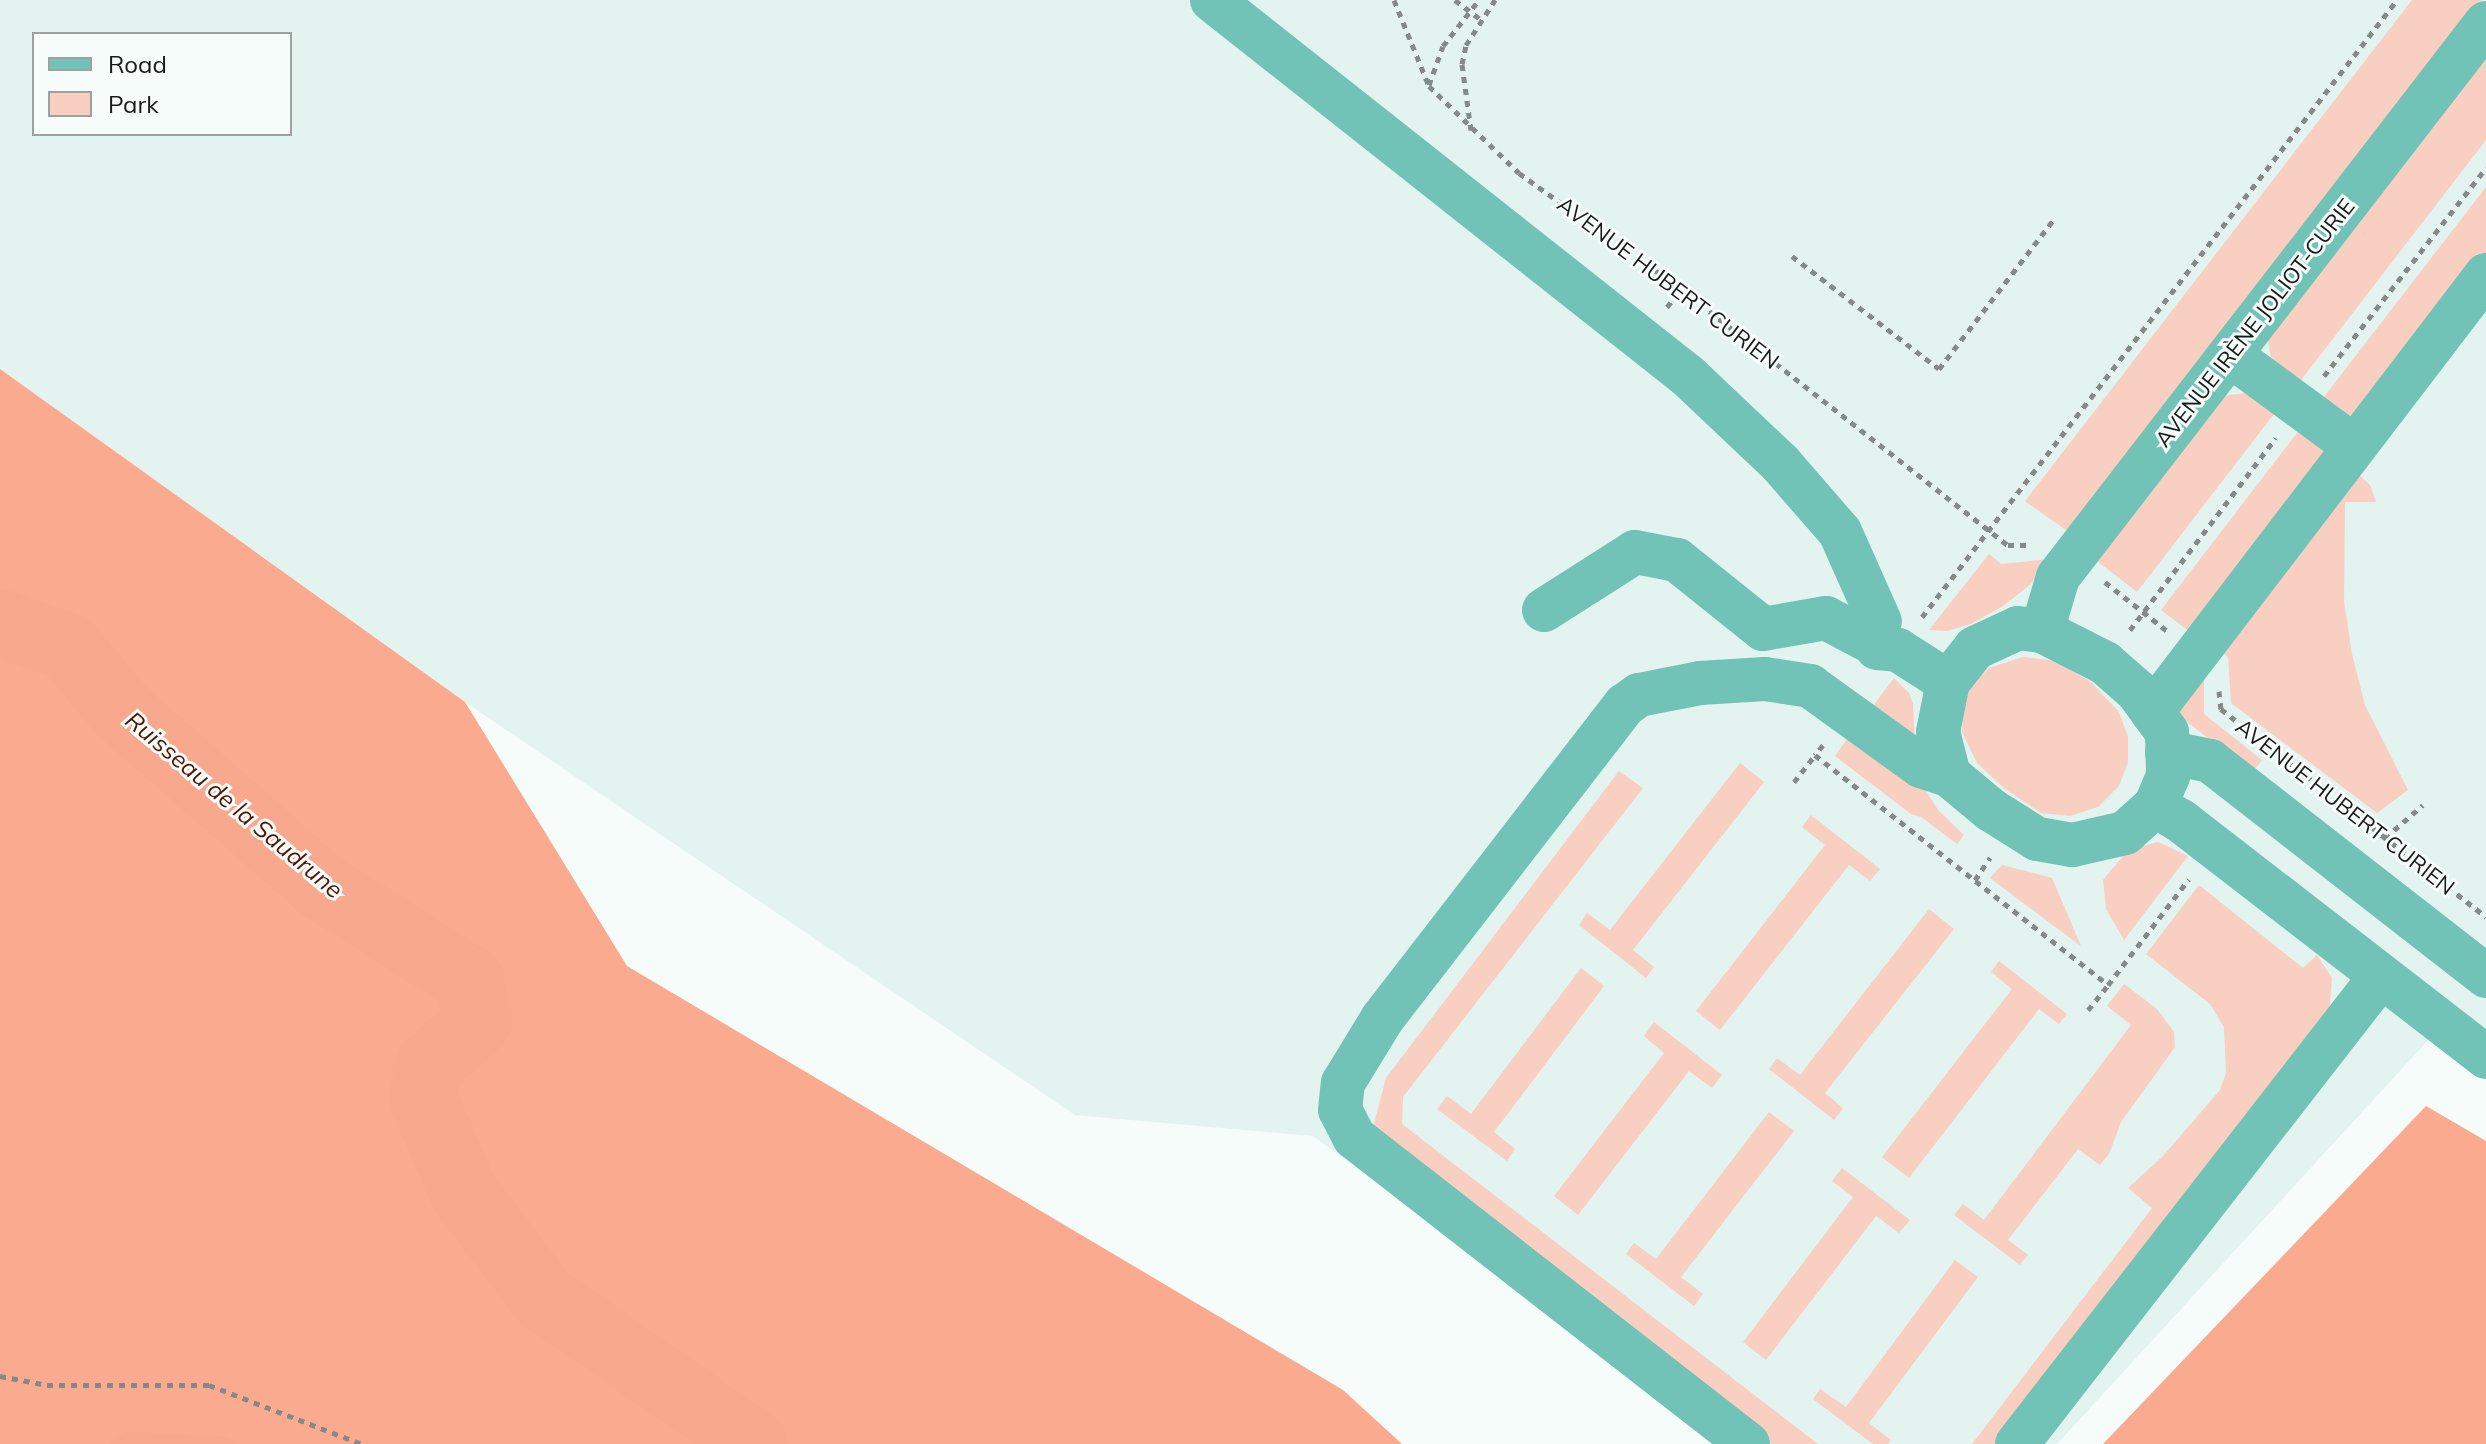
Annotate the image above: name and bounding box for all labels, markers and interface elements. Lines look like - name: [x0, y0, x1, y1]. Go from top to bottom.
- legend: [32, 32, 292, 136]
- text: Road: [108, 49, 167, 79]
- text: Park: [108, 89, 159, 119]
- street label: AVENUE HUBERT CURIEN: [1552, 191, 1784, 375]
- street label: AVENUE IRÈNE JOLIOT-CURIE: [2150, 194, 2360, 452]
- water label: Ruisseau de la Saudrune: [119, 706, 349, 904]
- street label: AVENUE HUBERT CURIEN: [2230, 713, 2460, 901]

